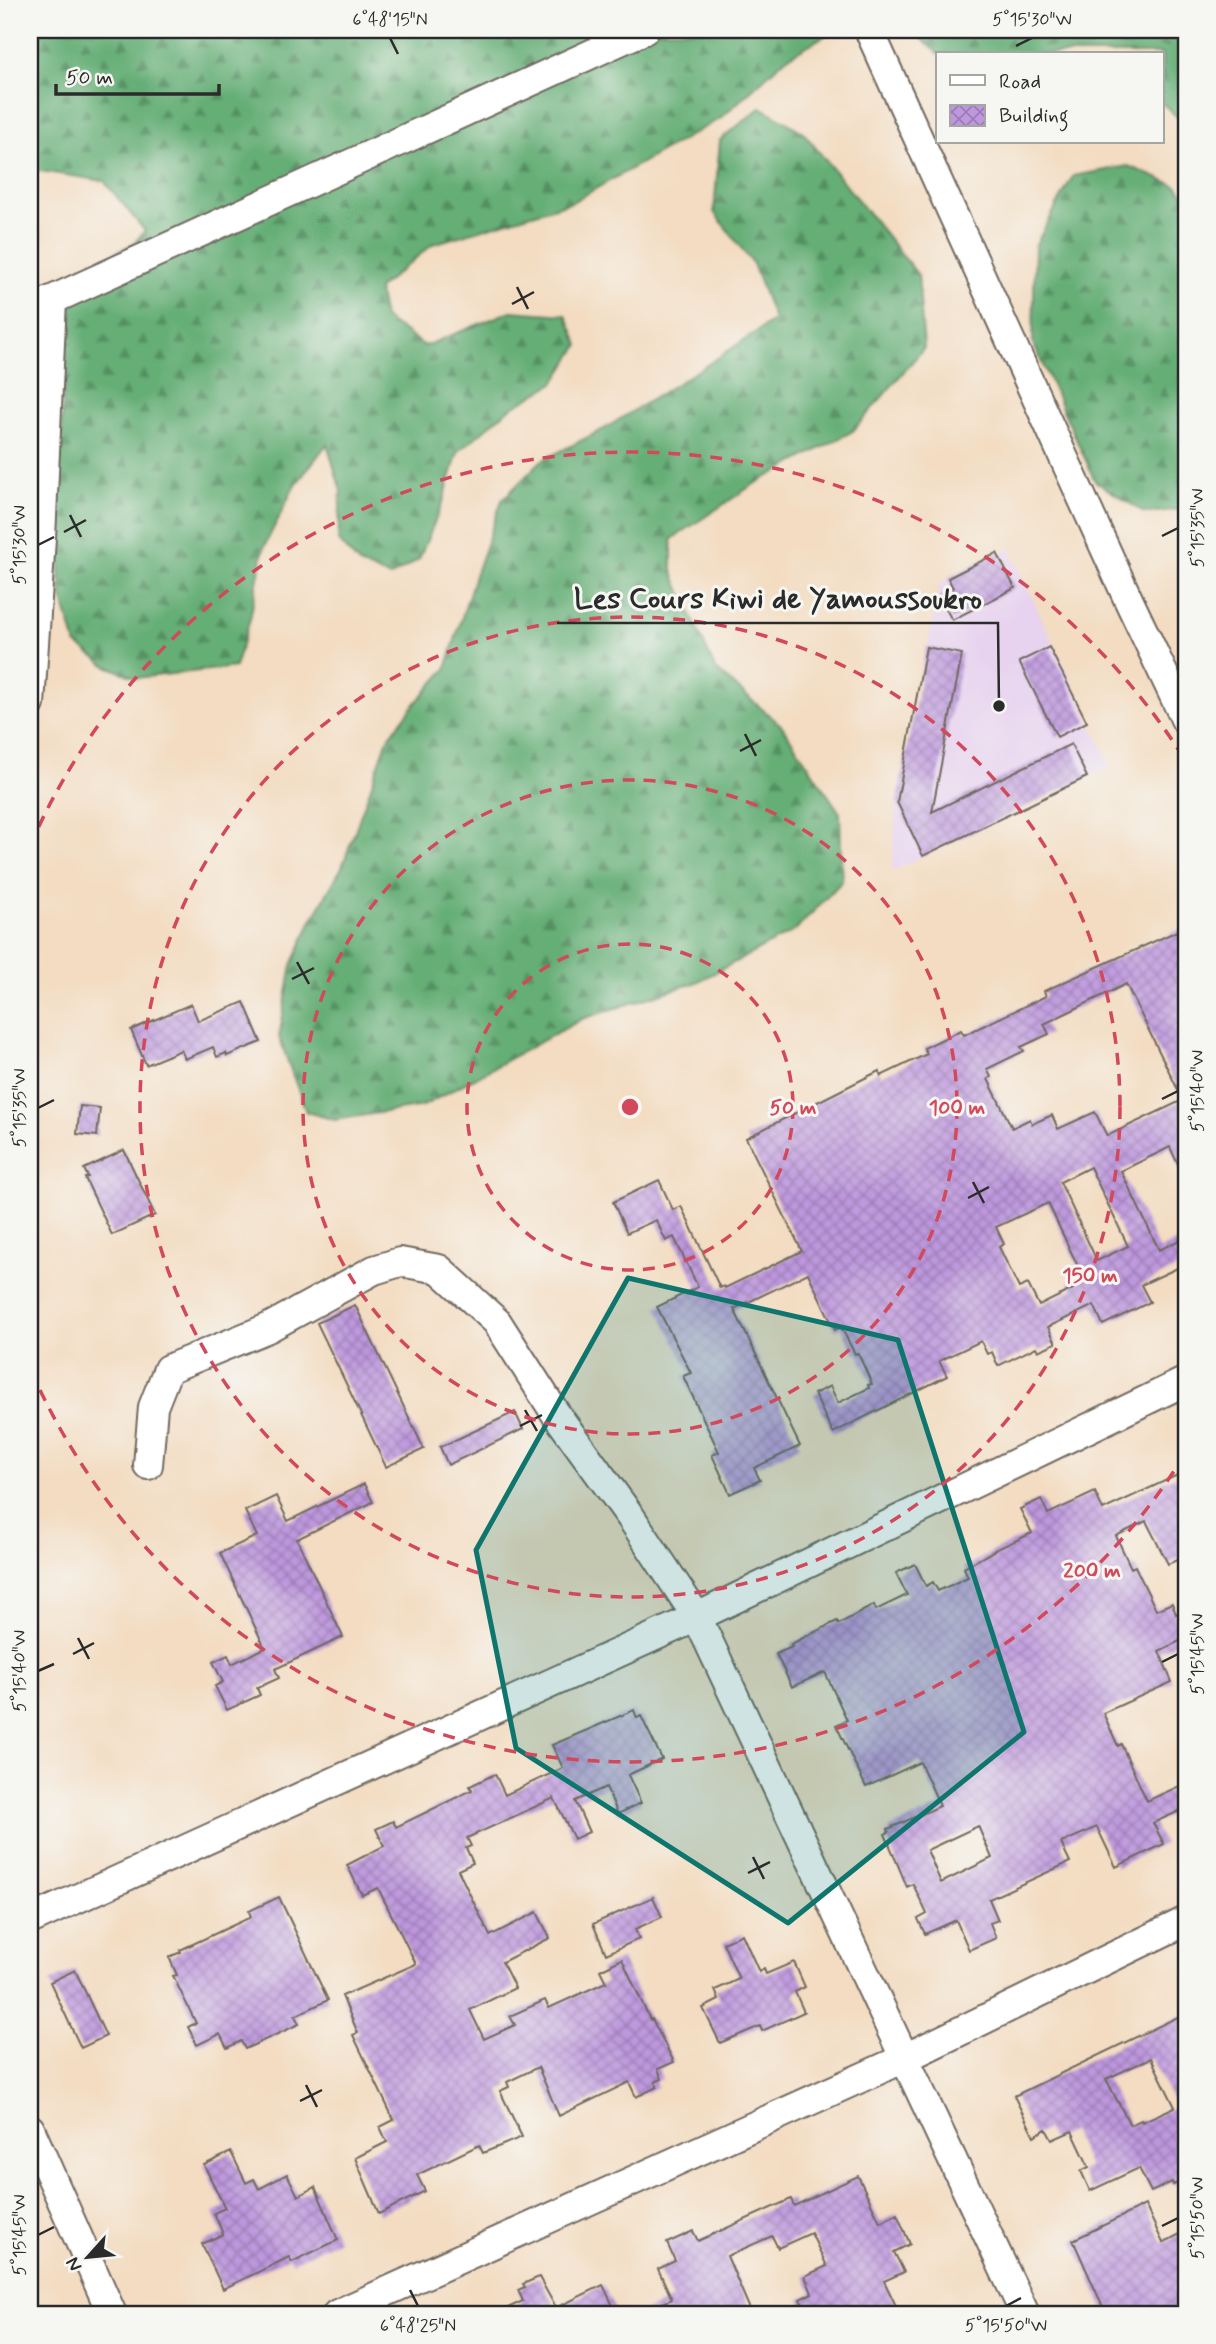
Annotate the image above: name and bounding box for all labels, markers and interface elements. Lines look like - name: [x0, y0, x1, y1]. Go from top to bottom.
- text: 6°48'15"N: [352, 8, 428, 32]
- text: 5°15'30"W: [992, 8, 1072, 32]
- scale bar: [56, 52, 219, 96]
- legend: [936, 52, 1164, 144]
- text: 50 m: [66, 64, 113, 92]
- text: Road: [999, 68, 1041, 96]
- text: Building: [999, 102, 1069, 132]
- text: 5°15'35"W: [1186, 489, 1210, 567]
- text: 5°15'30"W: [8, 505, 32, 585]
- callout: Les Cours Kiwi de Yamoussoukro: [557, 572, 998, 623]
- text: Les Cours Kiwi de Yamoussoukro: [574, 580, 982, 619]
- text: 5°15'40"W: [1186, 1050, 1210, 1132]
- text: 5°15'35"W: [8, 1069, 32, 1147]
- text: 50 m: [770, 1094, 817, 1122]
- text: 100 m: [929, 1094, 985, 1122]
- centre of rings: [618, 1095, 642, 1119]
- text: 150 m: [1062, 1262, 1118, 1290]
- text: 200 m: [1063, 1557, 1121, 1585]
- text: 5°15'45"W: [1186, 1613, 1210, 1695]
- text: 5°15'40"W: [8, 1630, 32, 1712]
- text: 5°15'50"W: [1186, 2177, 1210, 2259]
- text: 5°15'45"W: [8, 2194, 32, 2276]
- north arrow: [52, 2222, 122, 2292]
- text: N: [60, 2253, 88, 2275]
- text: 6°48'25"N: [380, 2314, 456, 2338]
- text: 5°15'50"W: [965, 2314, 1047, 2338]

